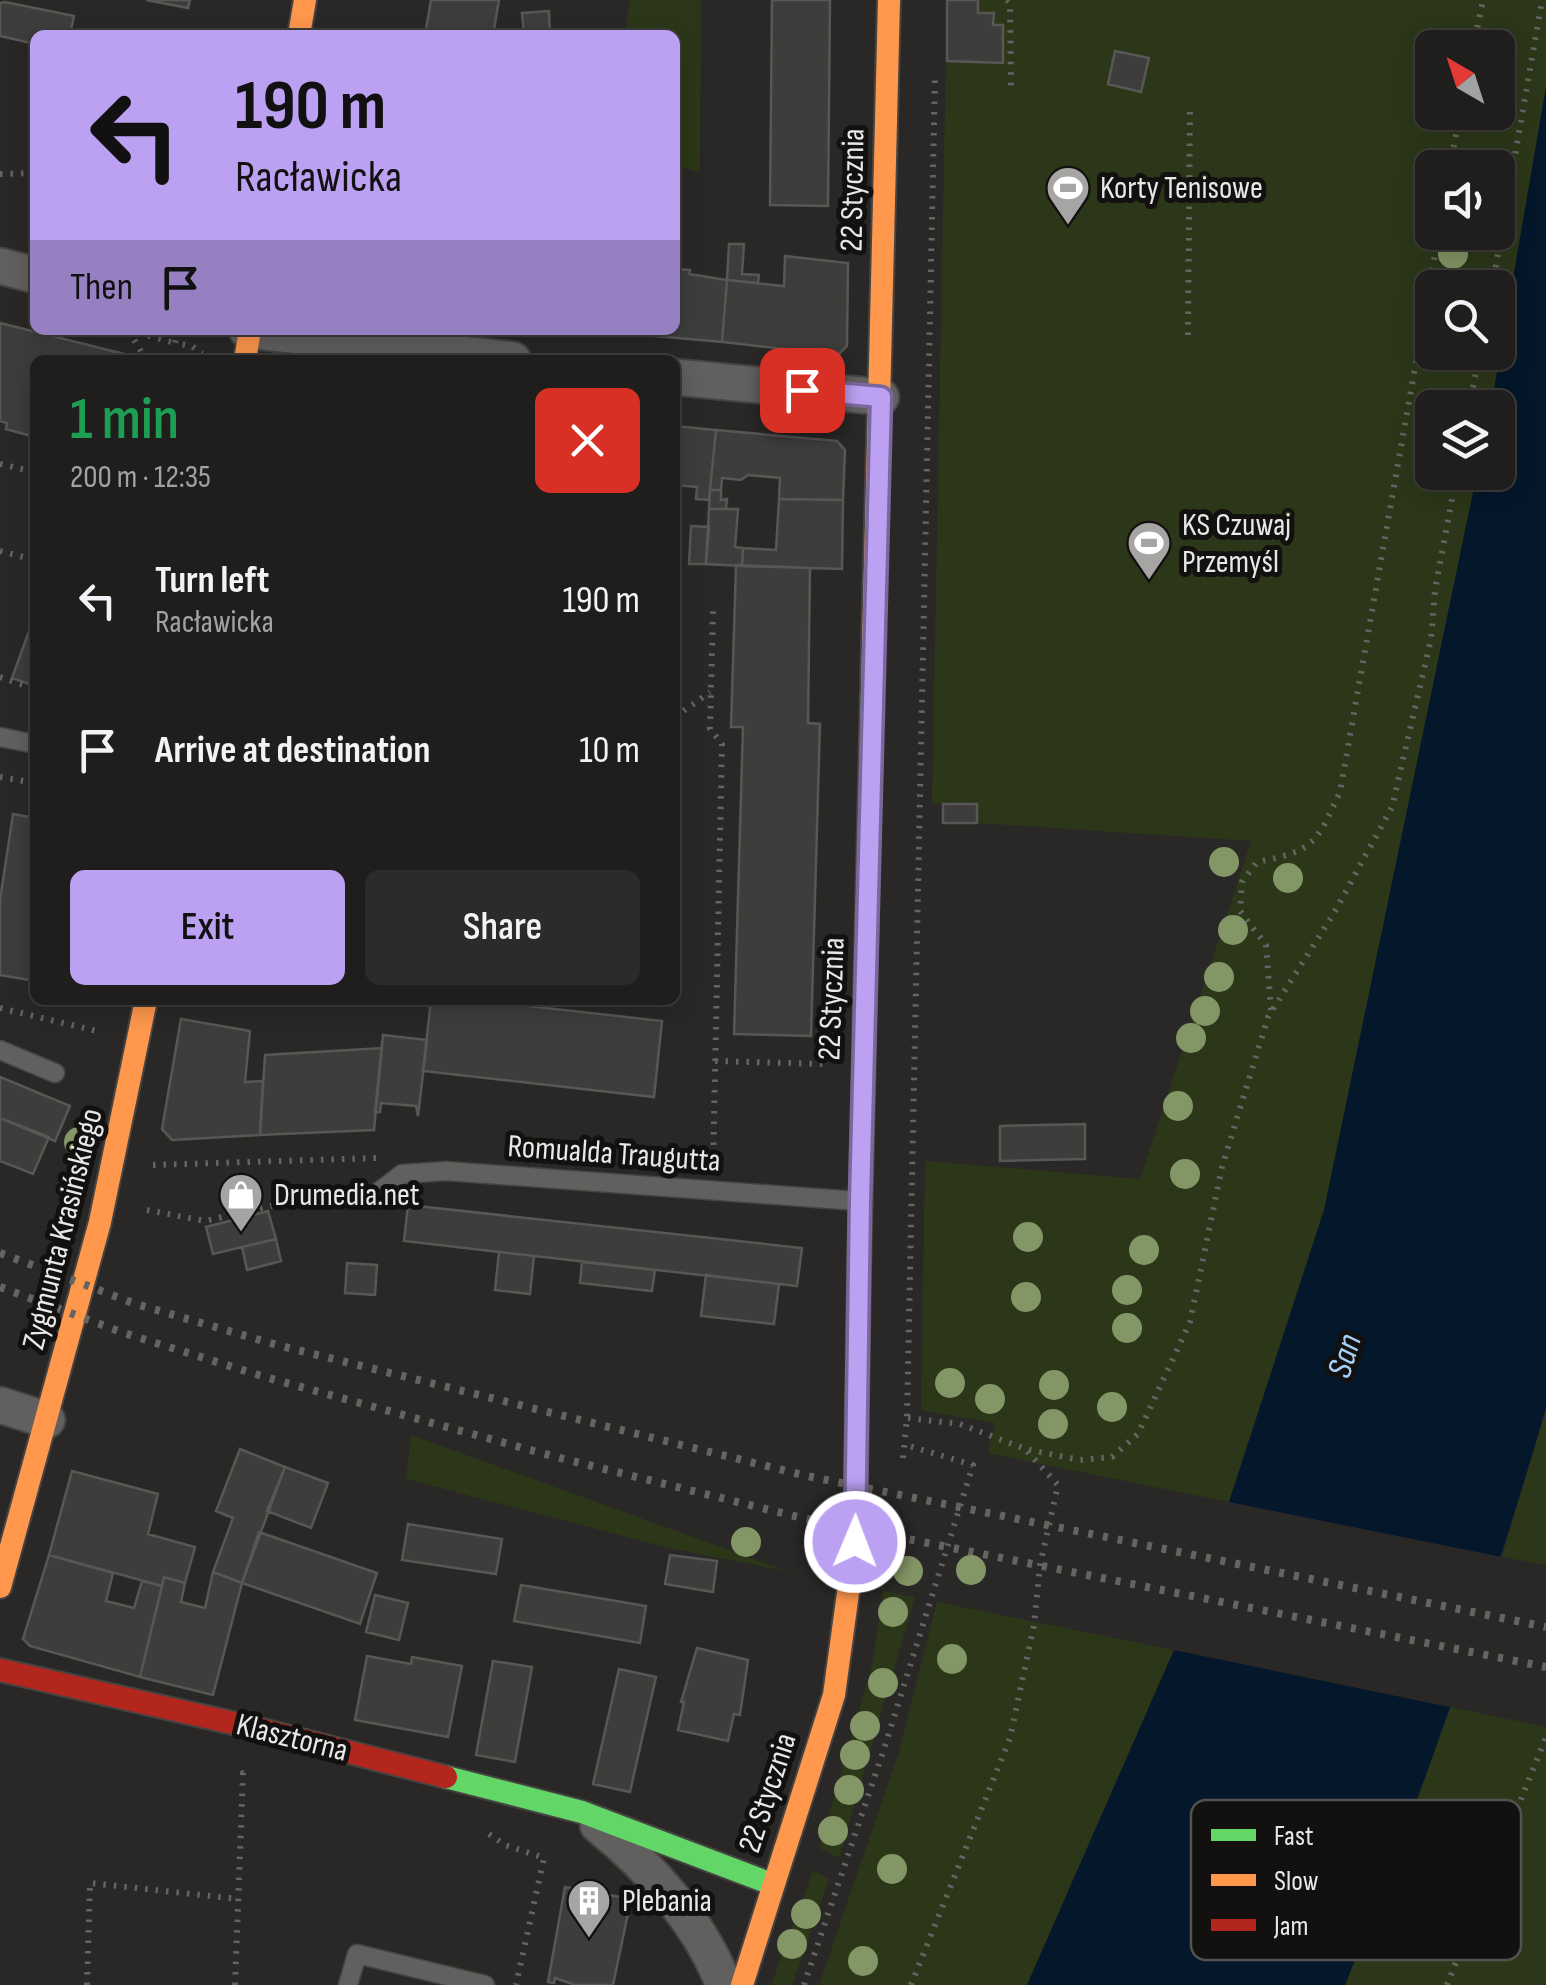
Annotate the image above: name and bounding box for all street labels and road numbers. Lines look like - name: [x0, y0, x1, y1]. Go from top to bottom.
- street label: 22 Stycznia: [832, 128, 874, 252]
- street label: 22 Stycznia: [810, 937, 854, 1061]
- street label: Zygmunta Krasińskiego: [14, 1105, 112, 1353]
- street label: Romualda Traugutta: [506, 1127, 722, 1181]
- street label: Klasztorna: [232, 1705, 352, 1771]
- street label: 22 Stycznia: [730, 1728, 806, 1858]

